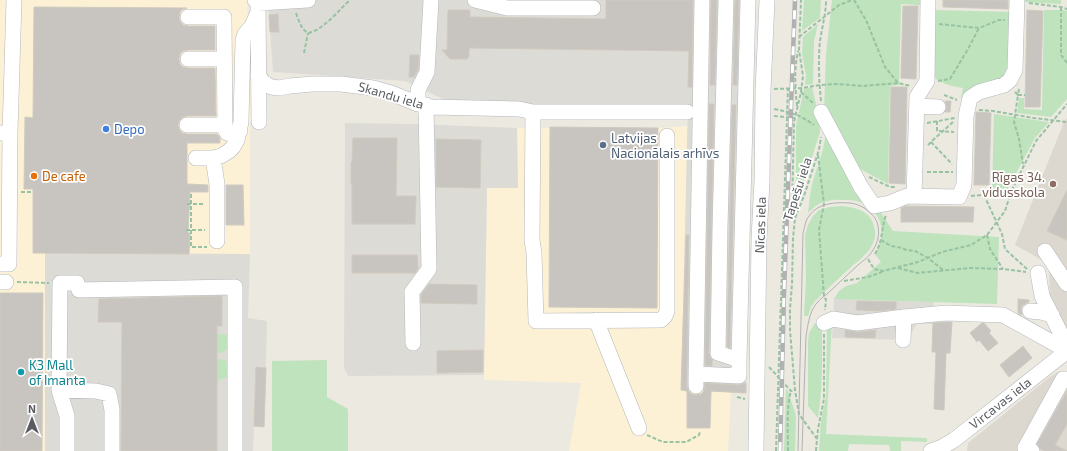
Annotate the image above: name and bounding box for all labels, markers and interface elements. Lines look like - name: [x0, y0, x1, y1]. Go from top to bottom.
- street label: Skandu iela: [356, 78, 426, 112]
- place label: Depo: [114, 121, 145, 137]
- marker: Depo: [101, 124, 111, 134]
- place label: Latvijas Nacionālais arhīvs: [611, 130, 719, 161]
- marker: Latvijas Nacionālais arhīvs: [598, 140, 608, 150]
- street label: Tapešu iela: [779, 155, 815, 223]
- place label: De cafe: [42, 168, 86, 184]
- place label: Rīgas 34. vidusskola: [982, 169, 1045, 200]
- marker: De cafe: [29, 171, 39, 181]
- marker: Rīgas 34. vidusskola: [1048, 179, 1058, 189]
- street label: Nīcas iela: [751, 196, 769, 254]
- place label: K3 Mall of Imanta: [29, 357, 86, 388]
- marker: K3 Mall of Imanta: [16, 367, 26, 377]
- street label: Vircavas iela: [966, 374, 1034, 432]
- north arrow: [12, 399, 52, 439]
- text: N: [28, 402, 36, 415]

